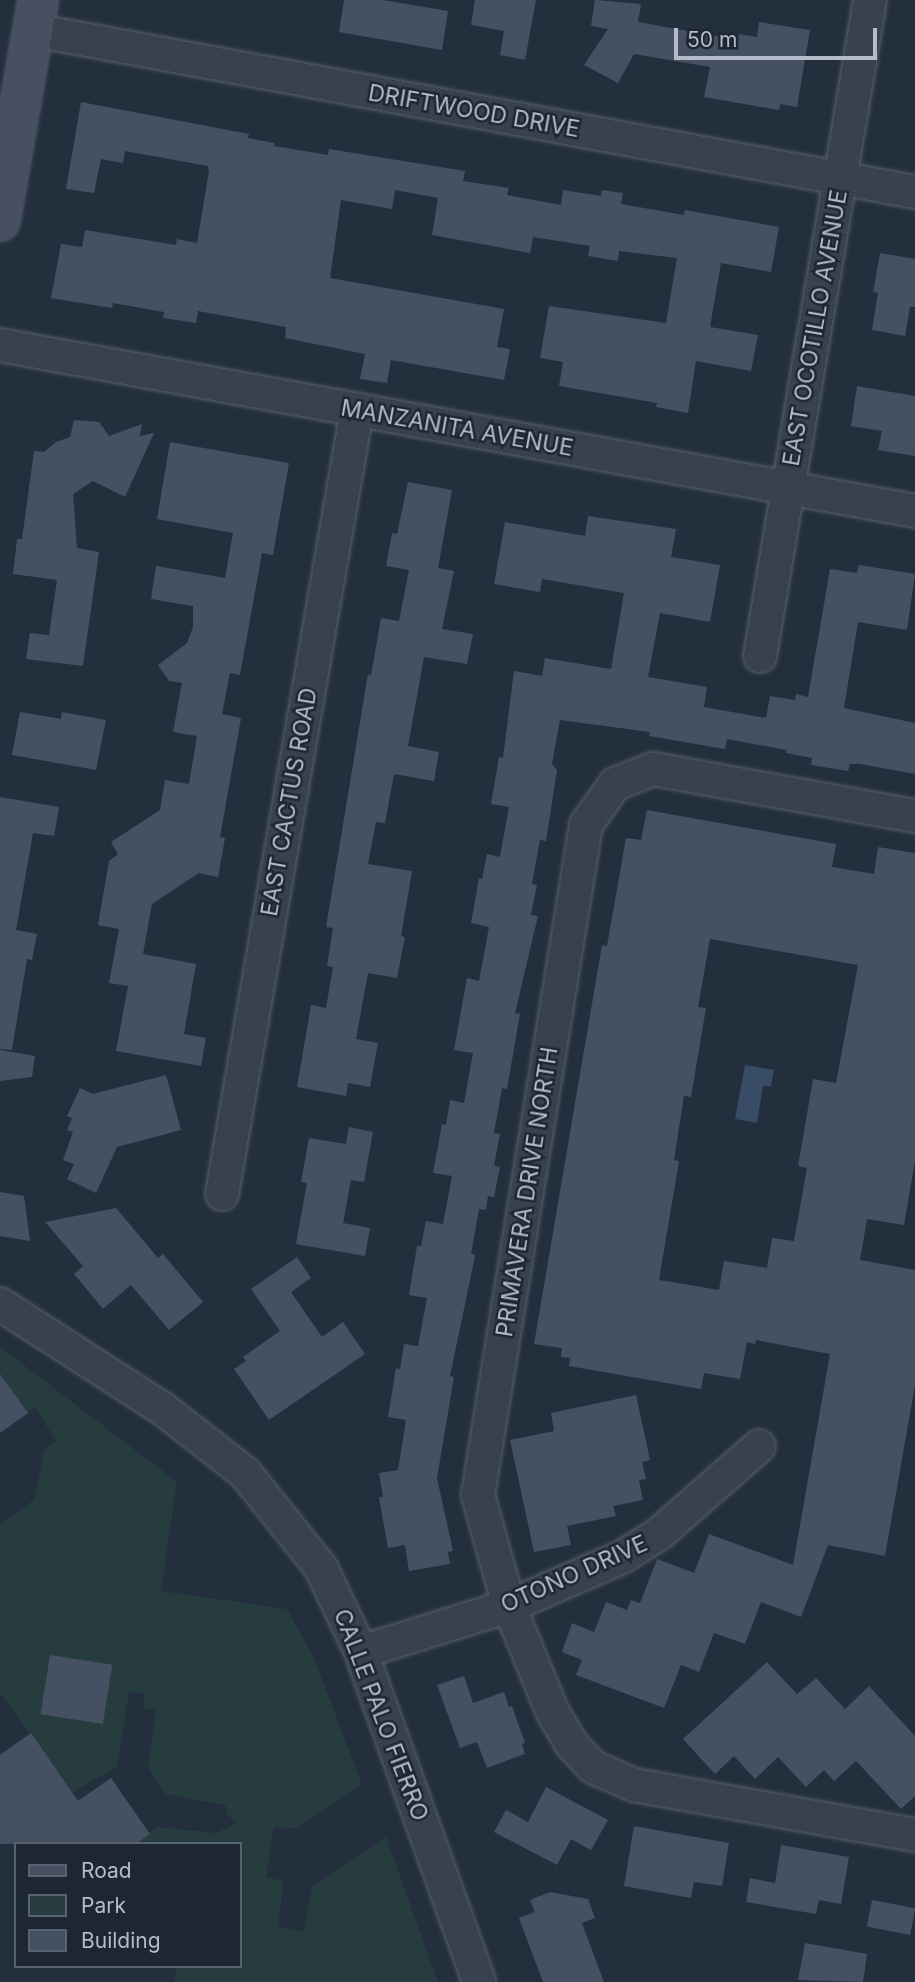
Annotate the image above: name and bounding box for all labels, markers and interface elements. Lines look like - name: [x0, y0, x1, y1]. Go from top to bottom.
- scale bar: [677, 14, 880, 58]
- text: 50 m: [687, 27, 737, 52]
- street label: DRIFTWOOD DRIVE: [366, 79, 582, 143]
- street label: EAST OCOTILLO AVENUE: [777, 188, 853, 468]
- street label: MANZANITA AVENUE: [339, 394, 575, 462]
- street label: EAST CACTUS ROAD: [255, 686, 323, 918]
- street label: PRIMAVERA DRIVE NORTH: [490, 1045, 564, 1339]
- street label: OTONO DRIVE: [497, 1529, 651, 1619]
- street label: CALLE PALO FIERRO: [328, 1605, 434, 1825]
- legend: [14, 1842, 242, 1968]
- text: Road: [81, 1858, 132, 1883]
- text: Park: [81, 1893, 126, 1918]
- text: Building: [81, 1928, 161, 1953]

